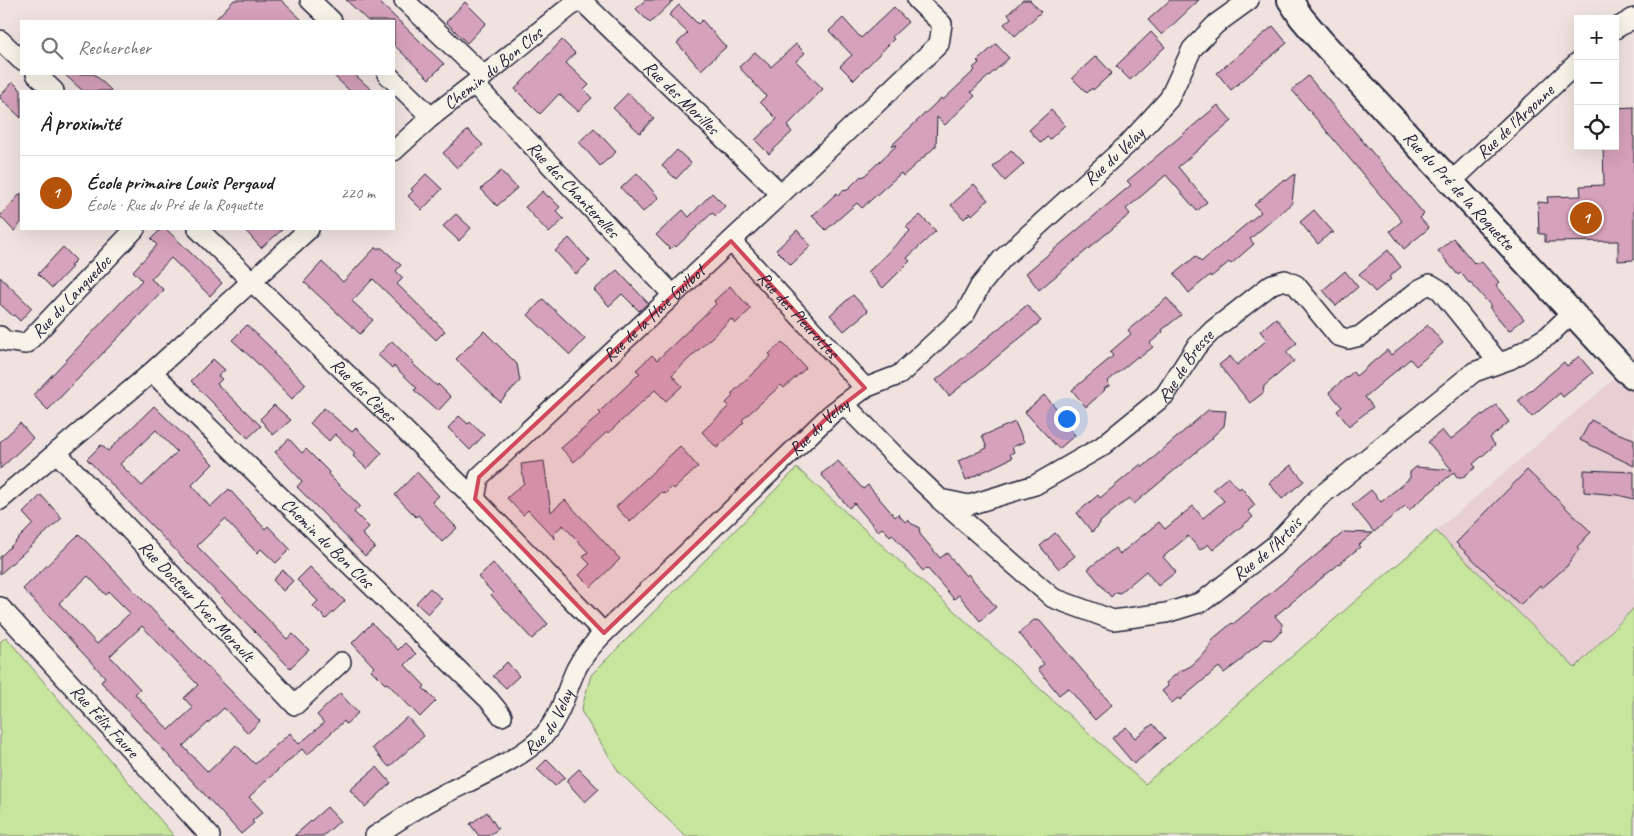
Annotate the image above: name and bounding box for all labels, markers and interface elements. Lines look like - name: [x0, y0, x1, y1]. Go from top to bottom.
- map controls: [1574, 15, 1619, 150]
- button: +: [1574, 15, 1619, 60]
- search box: [20, 20, 395, 75]
- street label: Chemin du Bon Clos: [439, 21, 548, 114]
- icon: search: [38, 34, 66, 62]
- text: Rechercher: [78, 36, 151, 60]
- street label: Rue des Morilles: [639, 56, 725, 140]
- button: −: [1574, 60, 1619, 105]
- street label: Rue de l'Argonne: [1472, 79, 1559, 163]
- button: locate: [1574, 105, 1619, 150]
- text: À proximité: [40, 110, 120, 136]
- street label: Rue du Velay: [1079, 121, 1150, 190]
- street label: Rue du Pré de la Roquette: [1399, 126, 1520, 255]
- street label: Rue des Chanterelles: [523, 137, 625, 244]
- text: École primaire Louis Pergaud: [87, 171, 273, 195]
- text: 1: [52, 183, 60, 203]
- text: 220 m: [341, 183, 375, 203]
- text: École · Rue du Pré de la Roquette: [87, 195, 263, 215]
- pin: 1: [1570, 199, 1602, 237]
- street label: Rue du Languedoc: [27, 250, 116, 343]
- street label: Rue de la Haie Guilbot: [598, 258, 712, 366]
- street label: Rue des Pleurottes: [753, 267, 845, 364]
- street label: Rue de Bresse: [1154, 324, 1219, 407]
- street label: Rue des Cèpes: [326, 354, 402, 428]
- street label: Rue du Velay: [784, 392, 855, 460]
- your location: [1054, 406, 1080, 432]
- street label: Chemin du Bon Clos: [277, 493, 380, 594]
- street label: Rue de l'Artois: [1228, 511, 1308, 585]
- street label: Rue Docteur Yves Morault: [134, 536, 261, 668]
- street label: Rue Félix Faure: [66, 680, 144, 763]
- street label: Rue du Velay: [519, 685, 578, 759]

